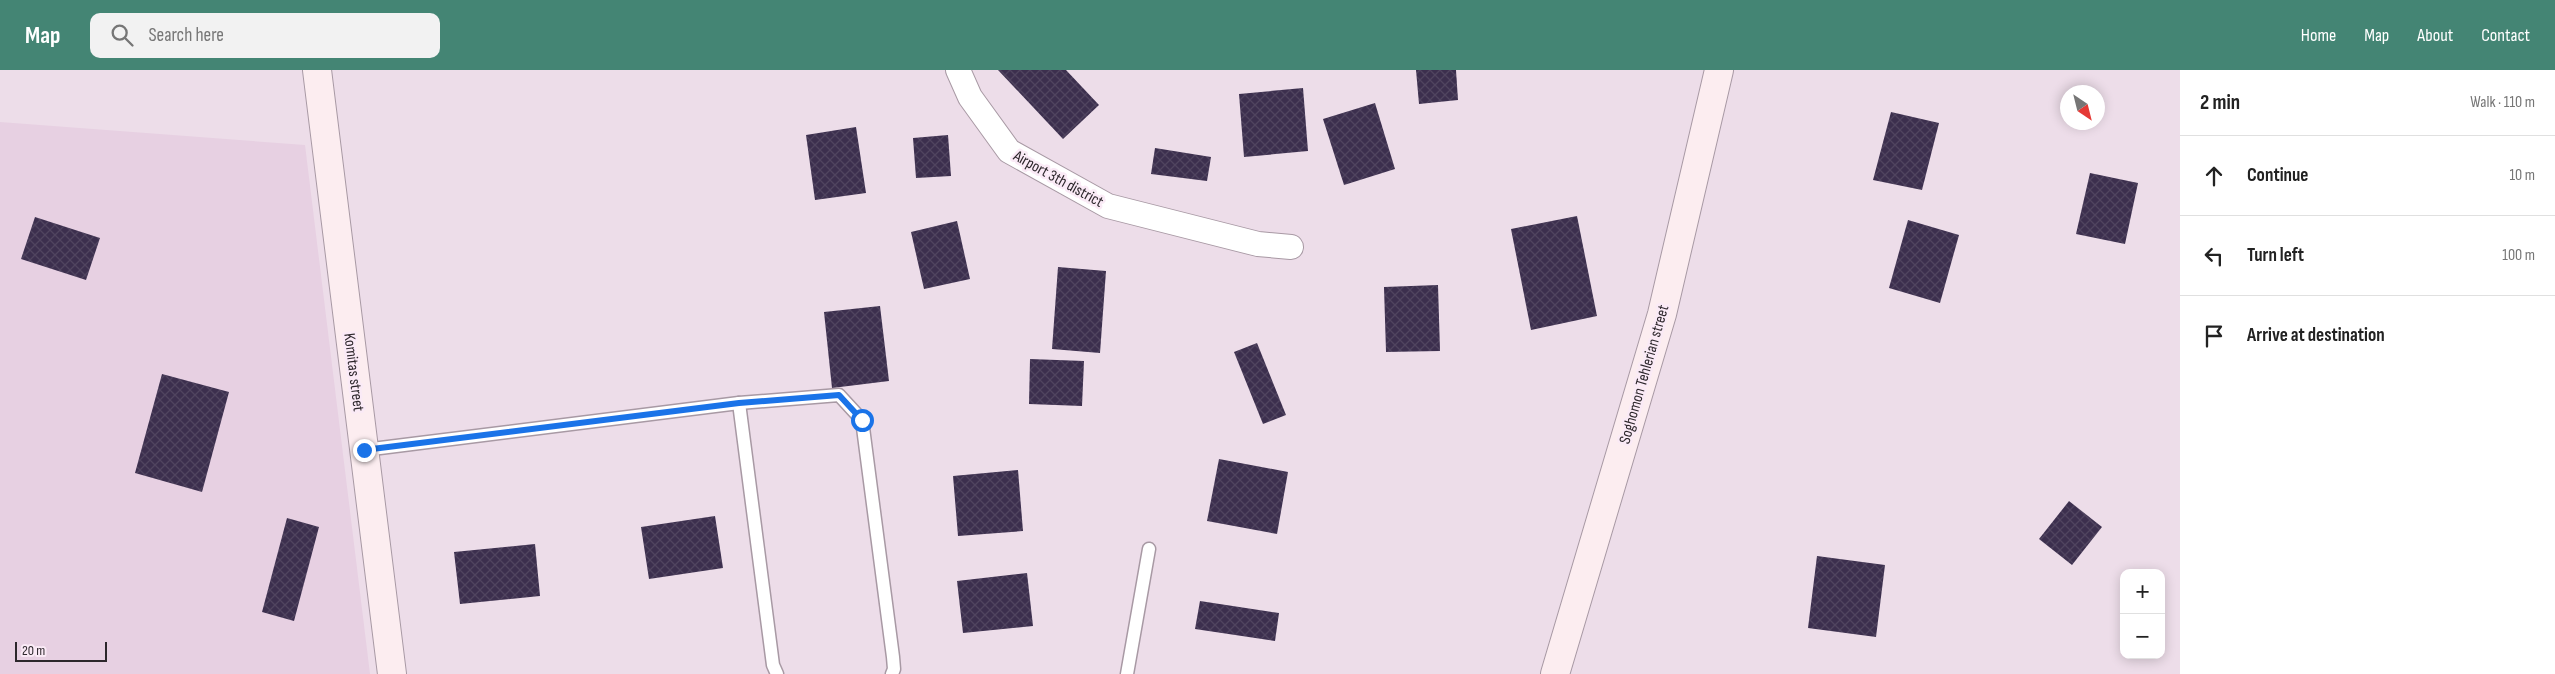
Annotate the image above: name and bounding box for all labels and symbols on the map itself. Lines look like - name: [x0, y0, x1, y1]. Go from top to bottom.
- north arrow: [2060, 85, 2105, 130]
- street label: Airport 3th district: [1009, 146, 1107, 212]
- street label: Soghomon Tehlerian street: [1616, 303, 1673, 446]
- street label: Komitas street: [339, 332, 368, 413]
- route start: [851, 409, 874, 432]
- route end: [353, 439, 376, 462]
- scale bar: [15, 639, 108, 662]

